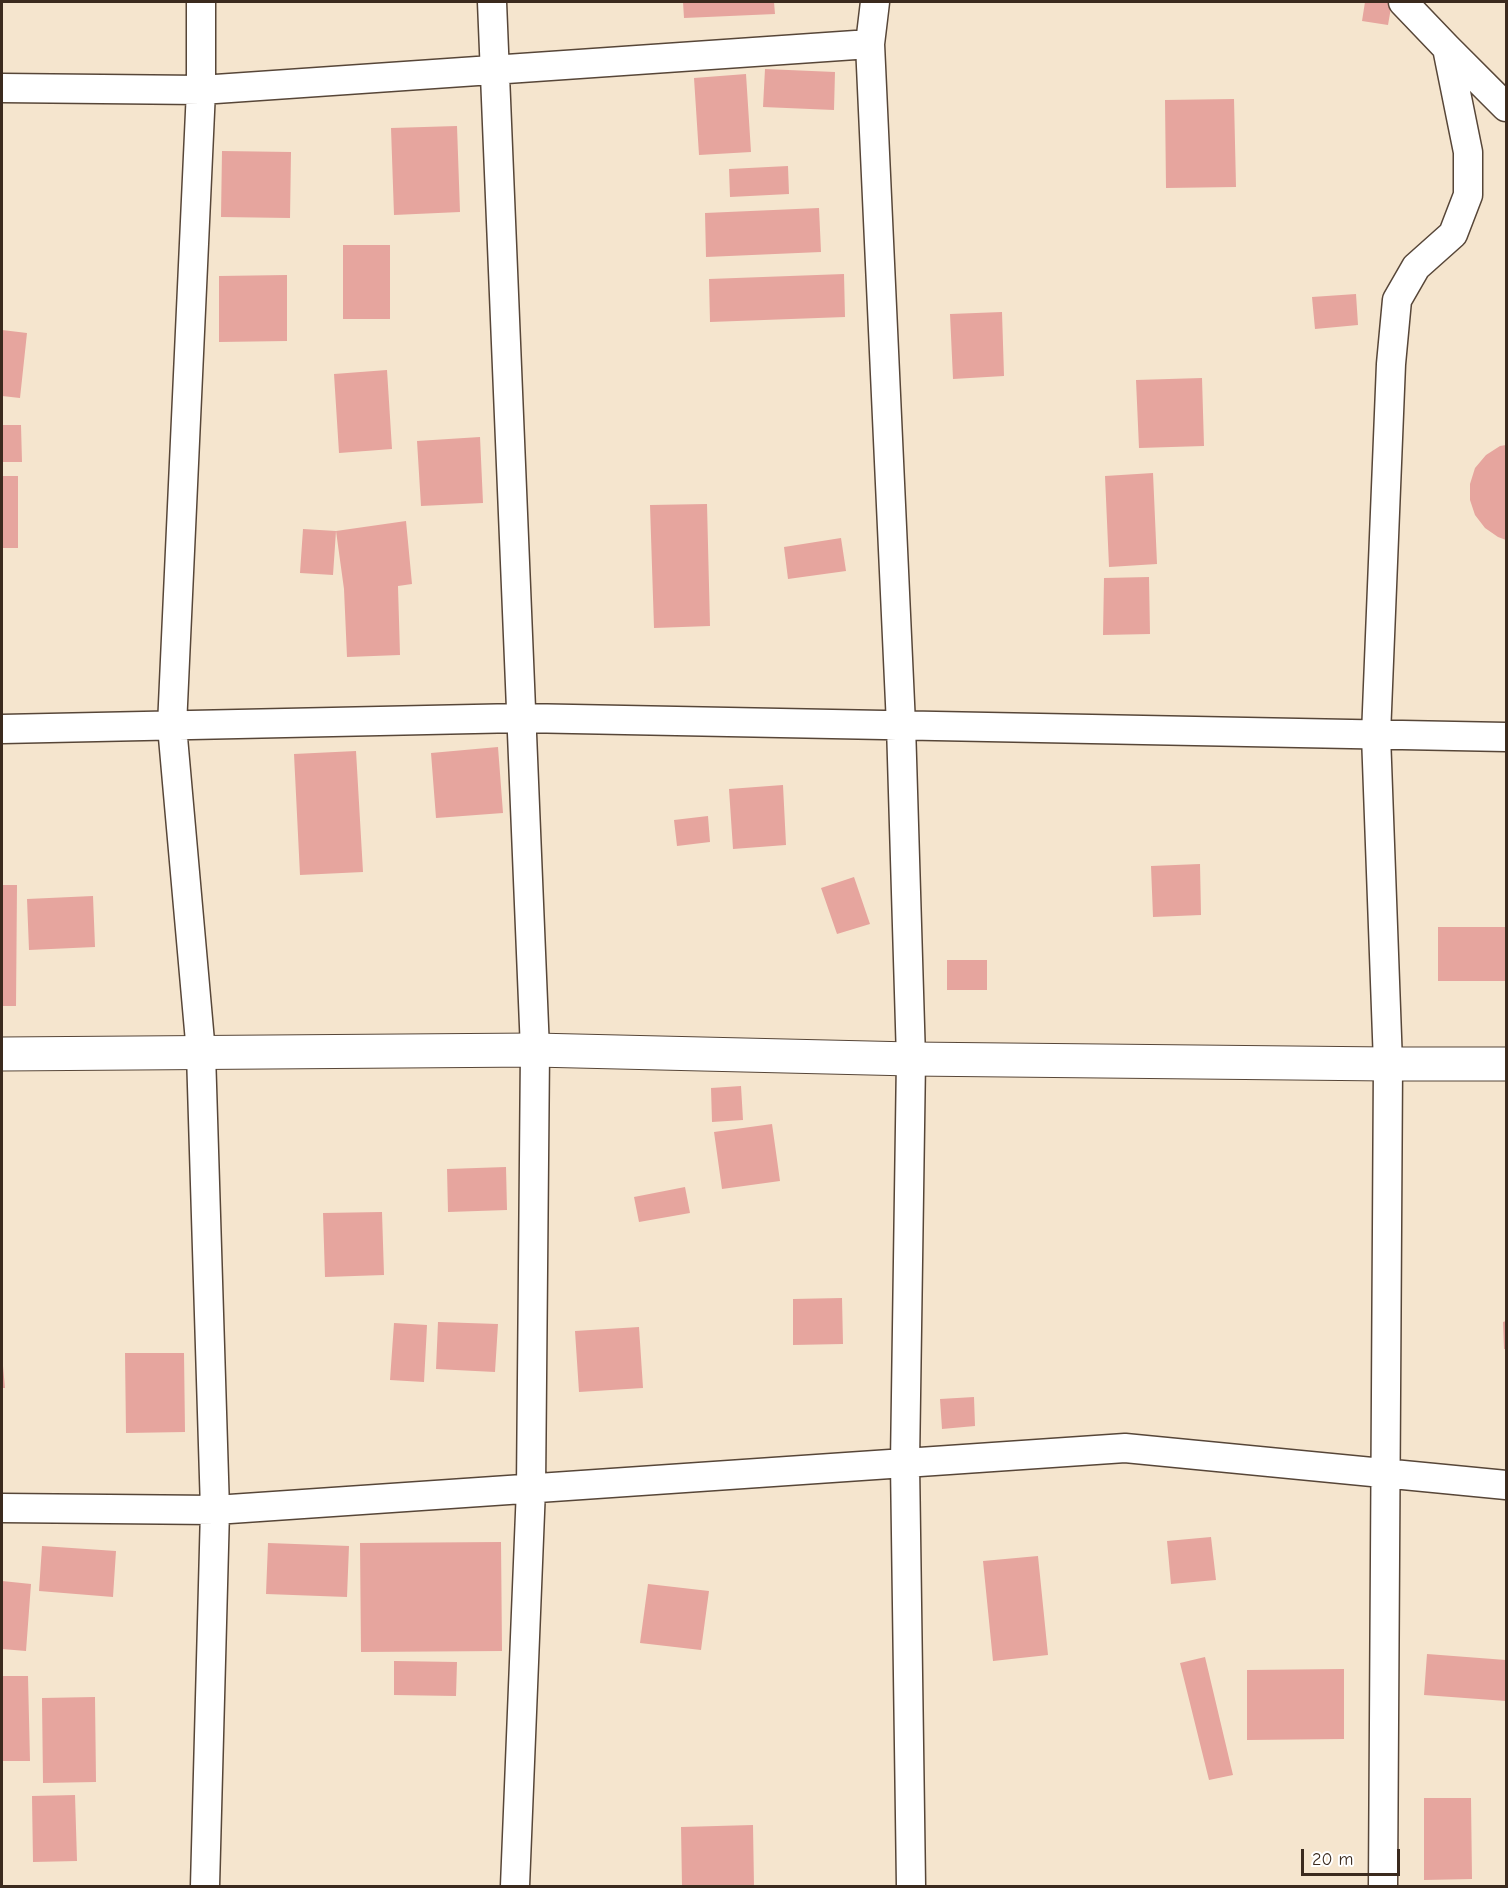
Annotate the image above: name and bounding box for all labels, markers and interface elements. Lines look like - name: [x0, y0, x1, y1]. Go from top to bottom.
- scale bar: [1304, 1837, 1403, 1875]
- text: 20 m: [1312, 1849, 1353, 1870]

